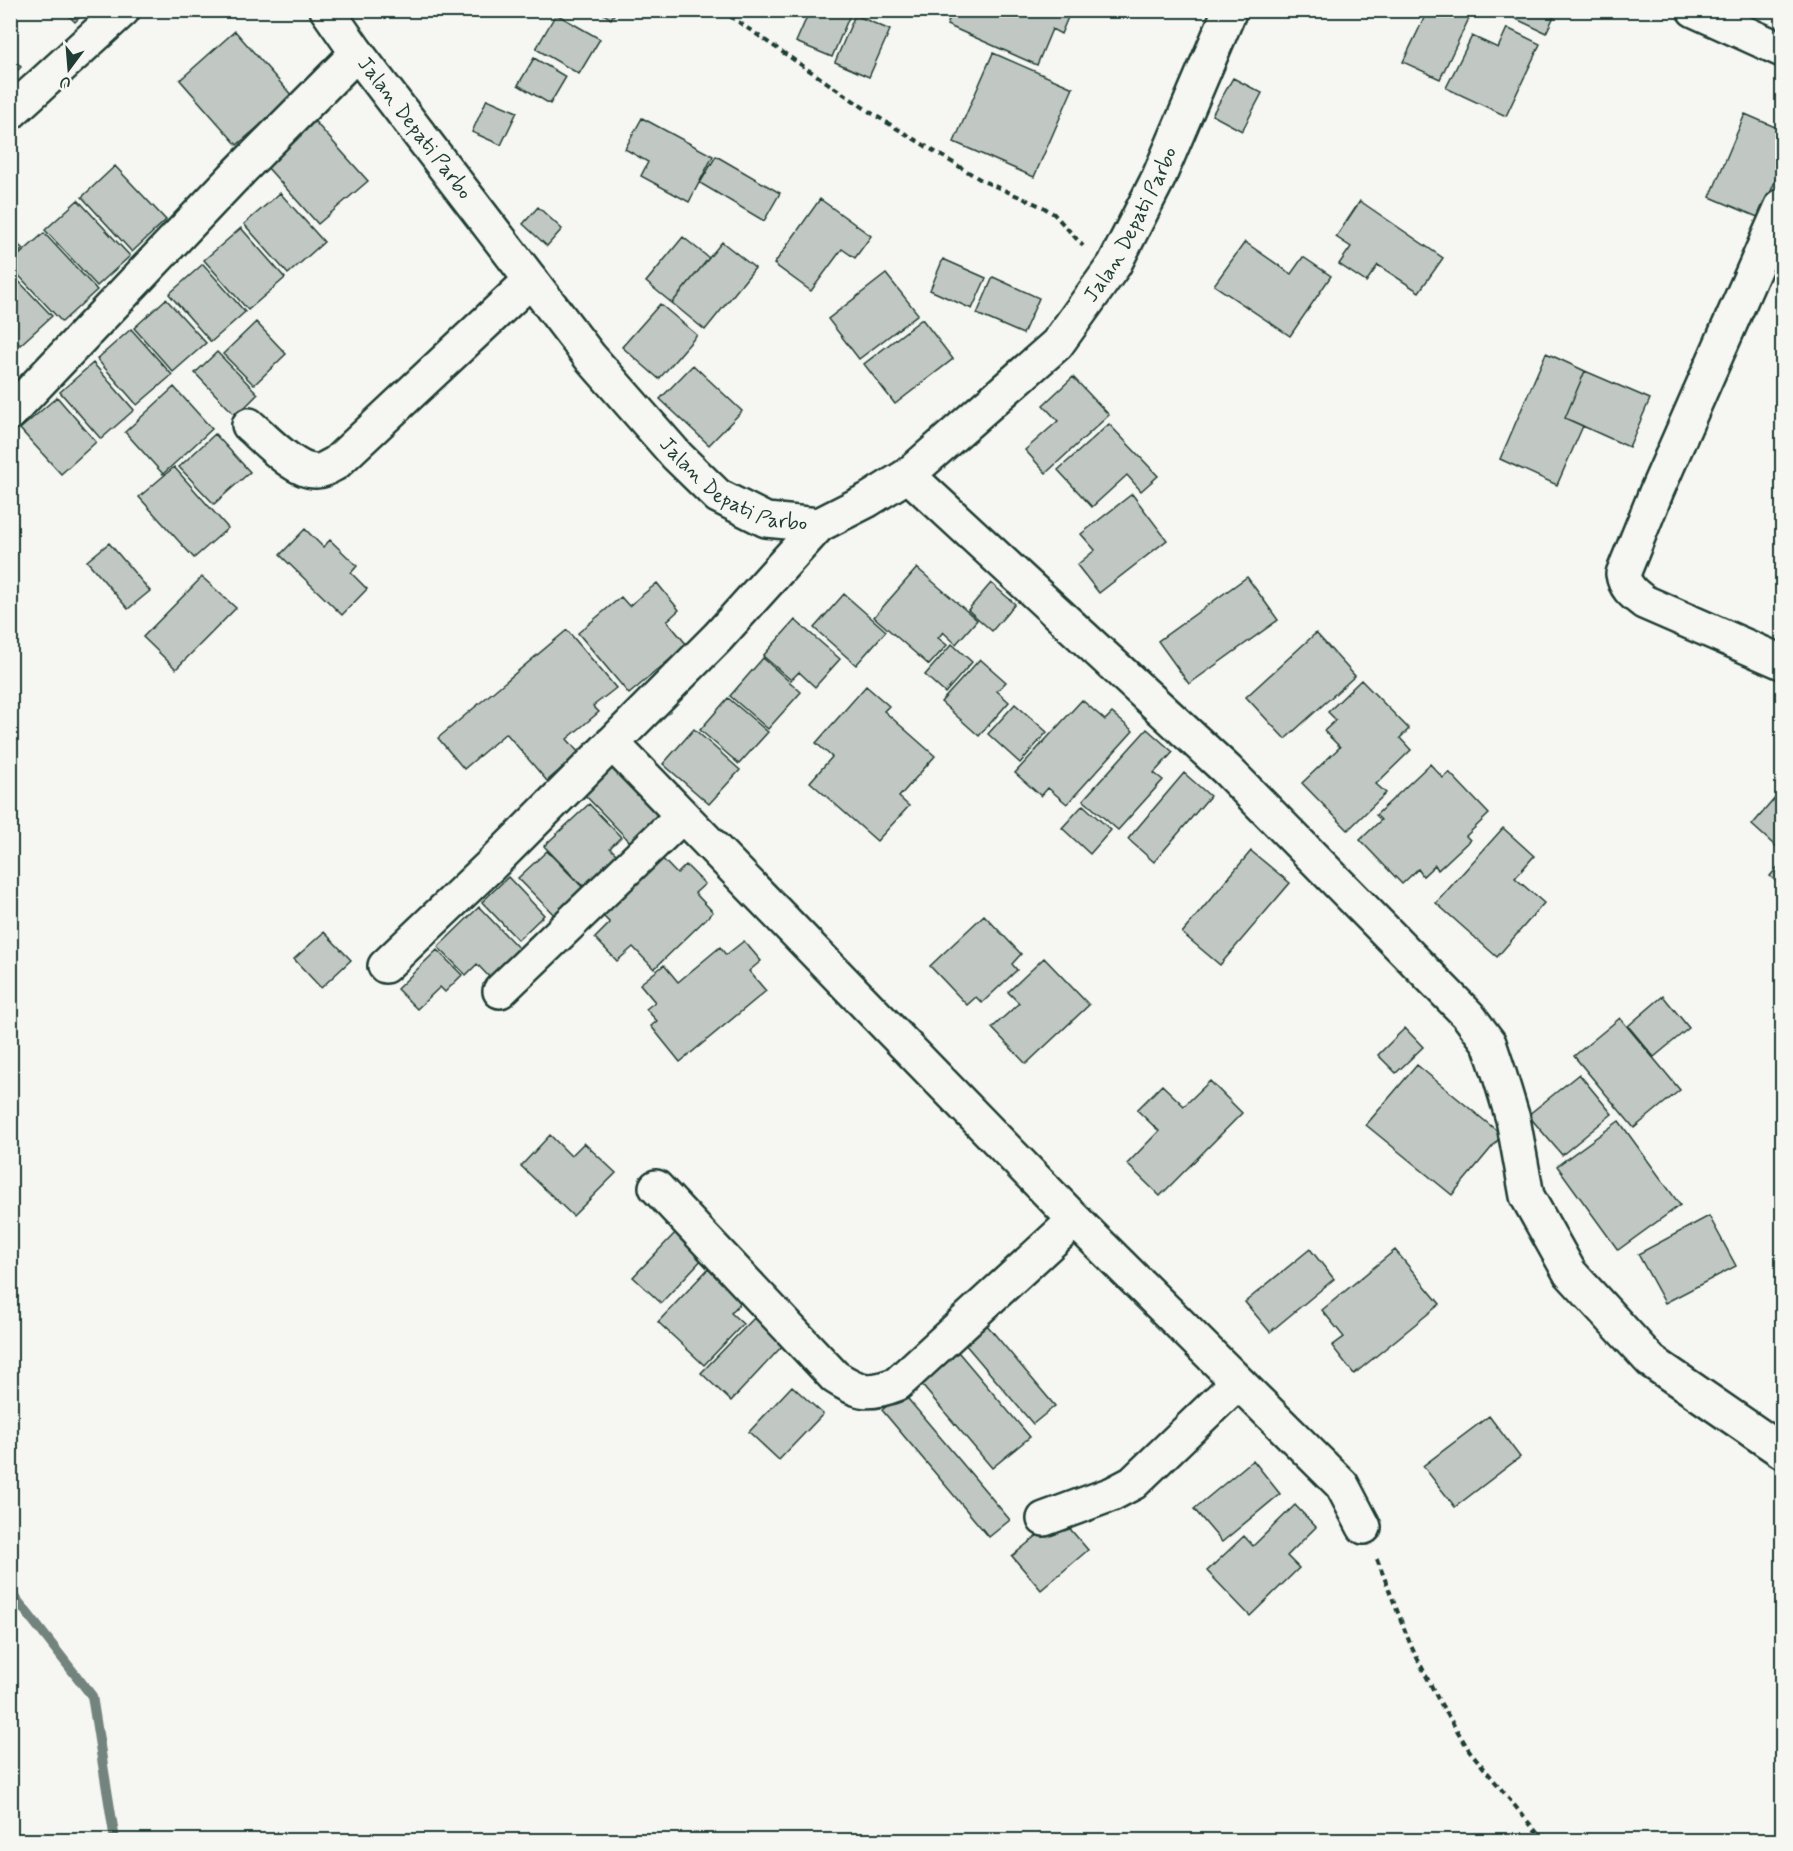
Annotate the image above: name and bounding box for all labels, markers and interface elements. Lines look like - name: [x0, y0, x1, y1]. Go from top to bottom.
- north arrow: [39, 39, 99, 99]
- street label: Jalan Depati Parbo: [351, 51, 478, 205]
- text: U: [57, 70, 73, 94]
- street label: Jalan Depati Parbo: [1077, 143, 1184, 308]
- street label: Jalan Depati Parbo: [653, 431, 809, 538]

